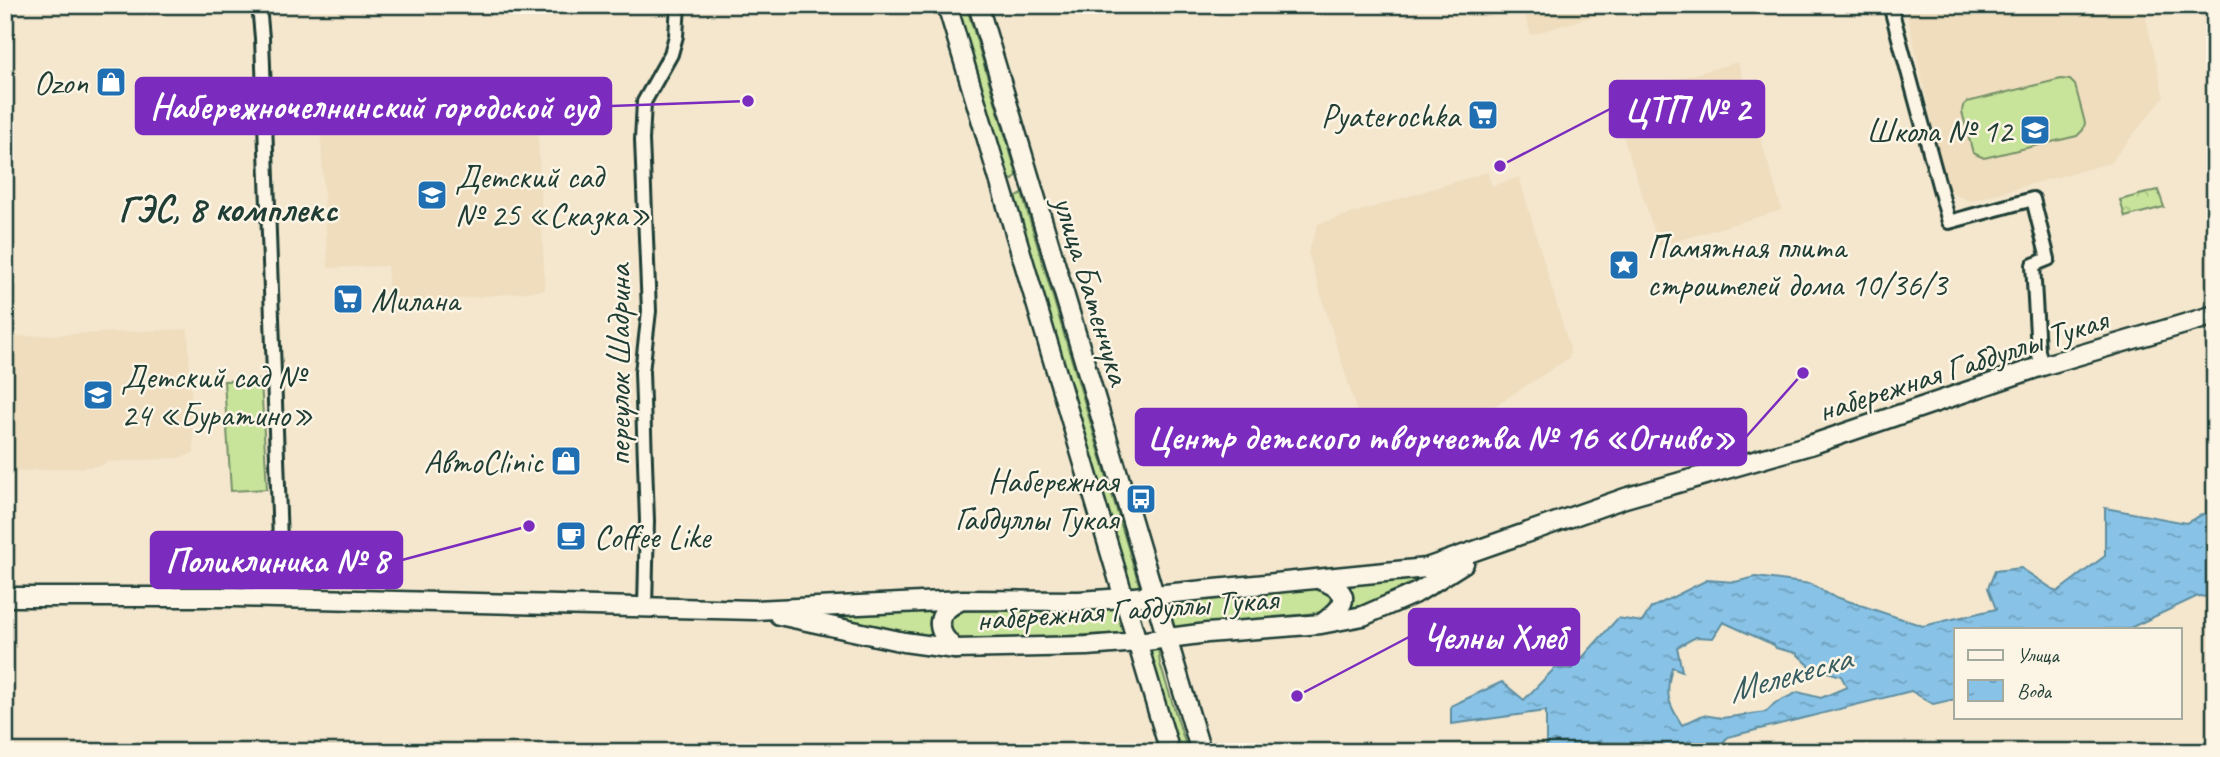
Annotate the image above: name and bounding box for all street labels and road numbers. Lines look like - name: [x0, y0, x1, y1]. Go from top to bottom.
- street label: улица Батенчука: [1043, 189, 1141, 392]
- street label: переулок Шадрина: [598, 261, 640, 466]
- street label: набережная Габдуллы Тукая: [1812, 297, 2115, 432]
- street label: набережная Габдуллы Тукая: [975, 577, 1282, 640]

